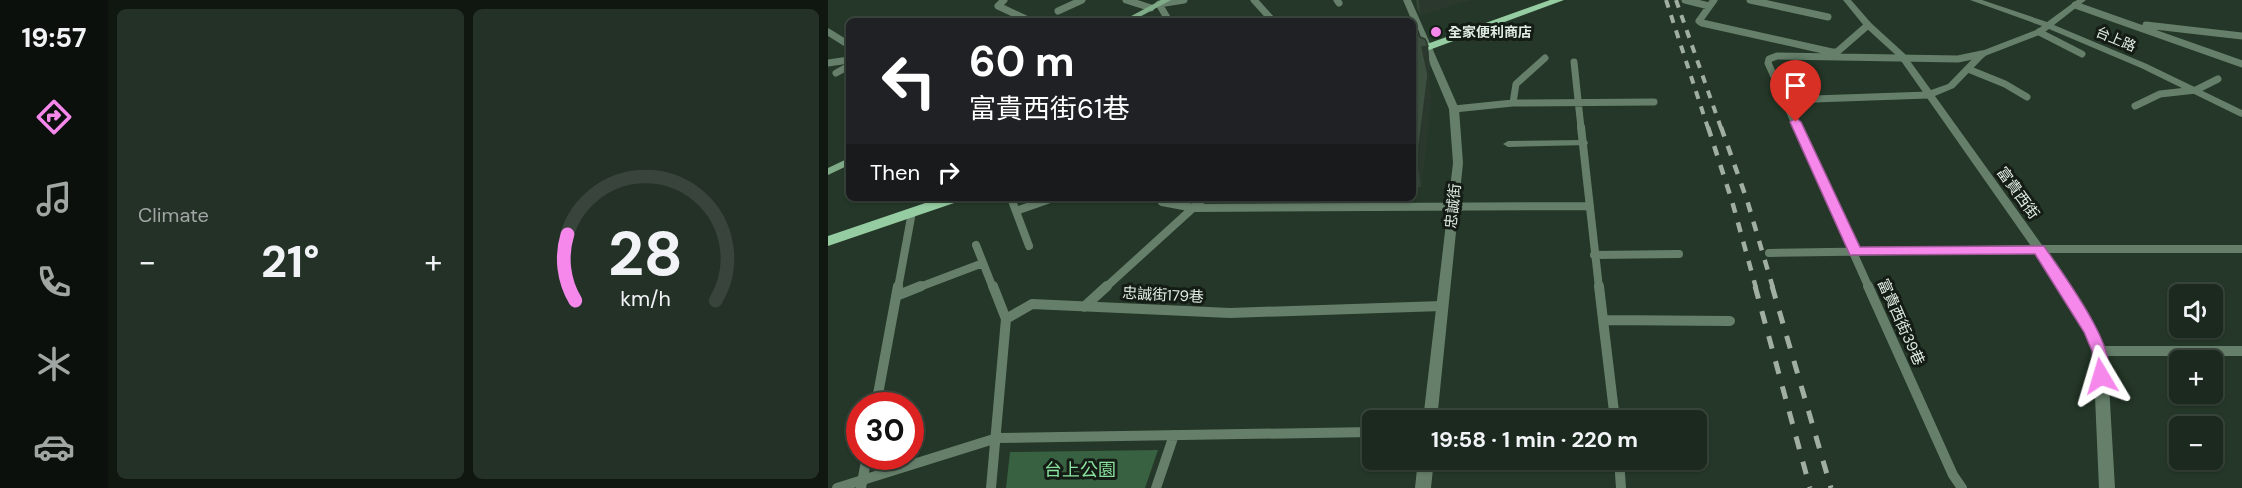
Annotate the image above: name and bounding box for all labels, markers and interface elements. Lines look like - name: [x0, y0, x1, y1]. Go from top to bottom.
- text: 19:57: [22, 20, 86, 55]
- place label: 全家便利商店: [1448, 23, 1532, 41]
- street label: 台上路: [2093, 23, 2139, 55]
- marker: 全家便利商店: [1429, 25, 1443, 39]
- text: 60 m: [969, 34, 1075, 89]
- icon: left: [870, 42, 948, 120]
- pin: [1770, 60, 1821, 122]
- icon: arrive: [1779, 69, 1812, 102]
- text: 富貴西街61巷: [969, 91, 1129, 126]
- icon: directions: [33, 96, 75, 138]
- icon: right: [932, 156, 965, 189]
- text: Then: [870, 158, 920, 187]
- street label: 富貴西街: [1992, 163, 2044, 223]
- icon: music: [33, 178, 75, 220]
- street label: 忠誠街: [1441, 183, 1465, 229]
- text: Climate: [138, 202, 209, 228]
- text: 28: [608, 213, 683, 294]
- text: 21°: [261, 232, 320, 291]
- text: −: [138, 240, 156, 283]
- text: +: [424, 240, 443, 283]
- icon: phone: [33, 261, 75, 303]
- street label: 富貴西街39巷: [1873, 276, 1929, 368]
- street label: 忠誠街179巷: [1122, 283, 1204, 307]
- map controls: [2169, 284, 2223, 470]
- button: sound: [2169, 284, 2223, 338]
- text: km/h: [620, 285, 671, 313]
- icon: climate: [33, 343, 75, 385]
- position arrow: [2069, 344, 2133, 408]
- button: +: [2169, 350, 2223, 404]
- speed limit sign: 30: [846, 392, 924, 470]
- button: −: [2169, 416, 2223, 470]
- text: 19:58 · 1 min · 220 m: [1431, 425, 1638, 454]
- icon: car: [33, 426, 75, 468]
- park label: 台上公園: [1044, 458, 1116, 482]

